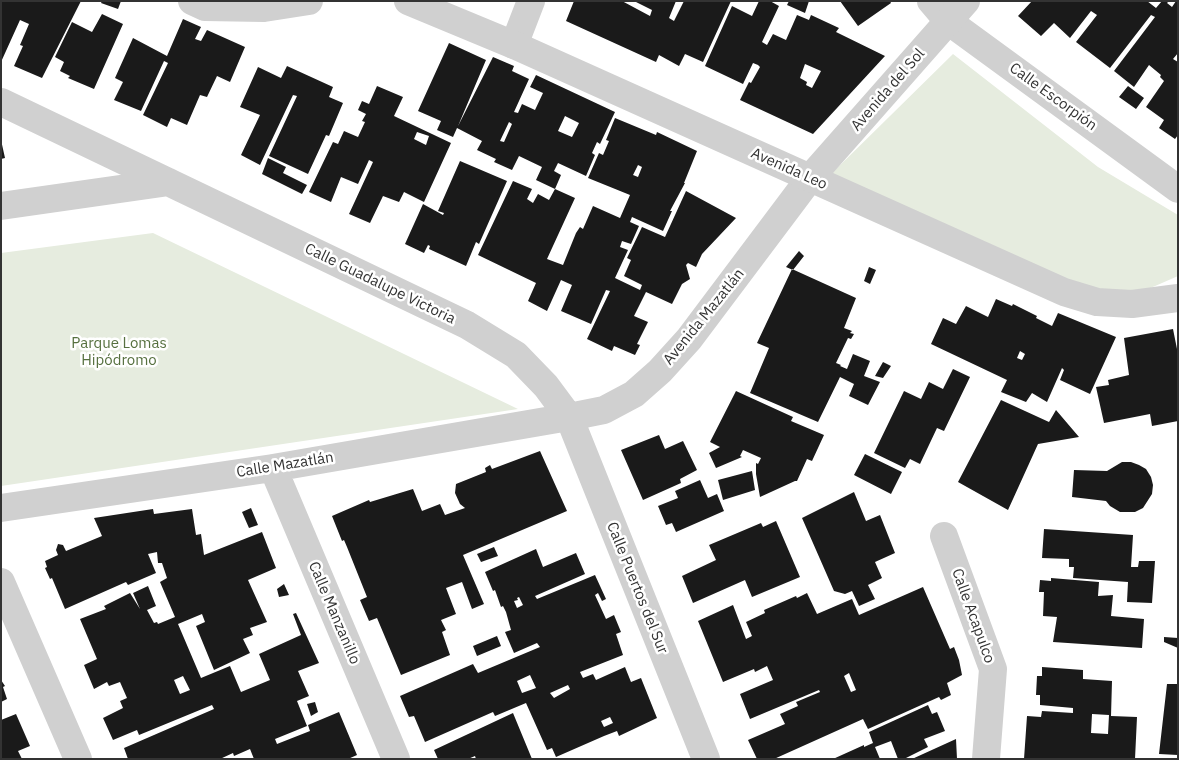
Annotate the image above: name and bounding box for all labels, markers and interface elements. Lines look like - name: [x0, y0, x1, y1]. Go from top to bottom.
- street label: Avenida del Sol: [847, 45, 929, 135]
- street label: Calle Escorpión: [1006, 59, 1100, 135]
- street label: Avenida Leo: [748, 144, 830, 194]
- street label: Calle Guadalupe Victoria: [302, 240, 458, 328]
- street label: Avenida Mazatlán: [660, 265, 748, 369]
- park label: Parque Lomas Hipódromo: [71, 335, 167, 370]
- street label: Calle Mazatlán: [235, 448, 335, 482]
- street label: Calle Puertos del Sur: [602, 520, 672, 656]
- street label: Calle Manzanillo: [304, 559, 364, 667]
- street label: Calle Acapulco: [948, 566, 998, 666]

